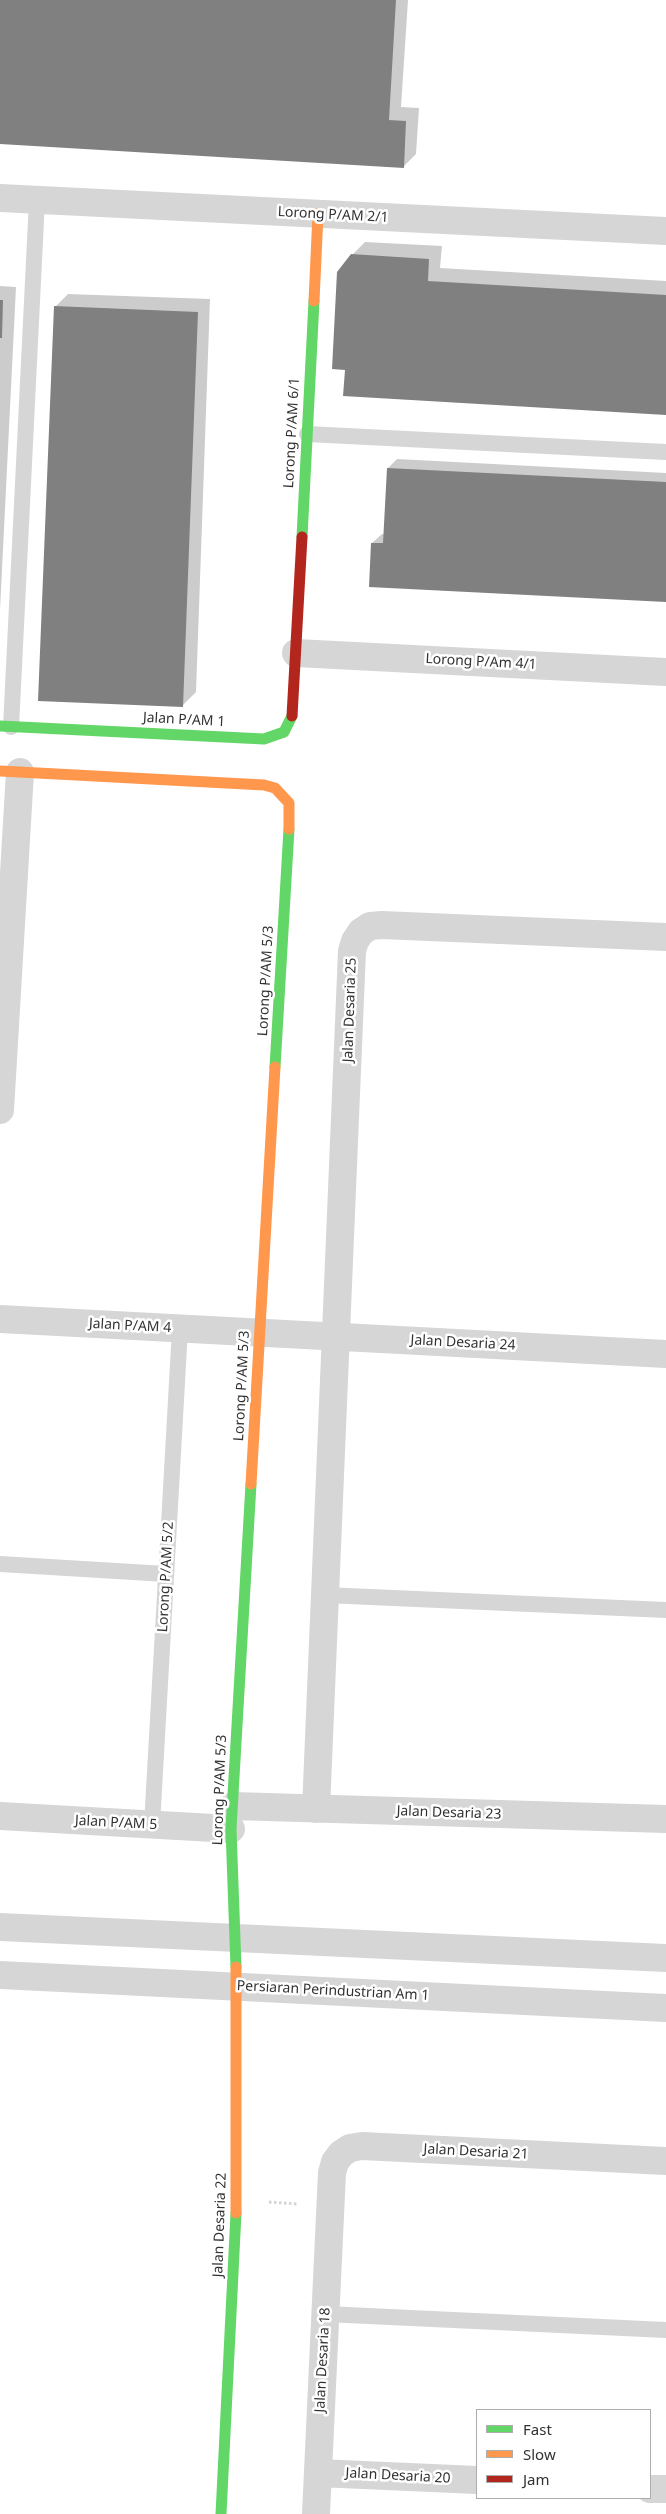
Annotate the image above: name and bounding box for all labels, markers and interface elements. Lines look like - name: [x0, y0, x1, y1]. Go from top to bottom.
- street label: Lorong P/AM 2/1: [277, 204, 389, 226]
- street label: Lorong P/AM 6/1: [281, 377, 303, 489]
- street label: Lorong P/Am 4/1: [425, 651, 537, 673]
- street label: Jalan P/AM 1: [142, 709, 226, 731]
- street label: Lorong P/AM 5/3: [255, 925, 277, 1037]
- street label: Jalan Desaria 25: [340, 957, 360, 1063]
- street label: Jalan P/AM 4: [88, 1315, 172, 1337]
- street label: Lorong P/AM 5/3: [231, 1330, 253, 1442]
- street label: Jalan Desaria 24: [410, 1332, 516, 1354]
- street label: Lorong P/AM 5/2: [155, 1521, 177, 1633]
- street label: Lorong P/AM 5/3: [210, 1734, 230, 1846]
- street label: Jalan Desaria 23: [396, 1803, 502, 1823]
- street label: Jalan P/AM 5: [74, 1812, 158, 1834]
- street label: Persiaran Perindustrian Am 1: [236, 1978, 430, 2004]
- street label: Jalan Desaria 21: [423, 2141, 529, 2163]
- street label: Jalan Desaria 22: [210, 2172, 230, 2278]
- street label: Jalan Desaria 18: [312, 2307, 334, 2413]
- legend: [476, 2409, 651, 2499]
- text: Fast: [523, 2419, 552, 2439]
- text: Slow: [523, 2444, 556, 2464]
- street label: Jalan Desaria 20: [345, 2465, 451, 2487]
- text: Jam: [523, 2469, 550, 2489]

